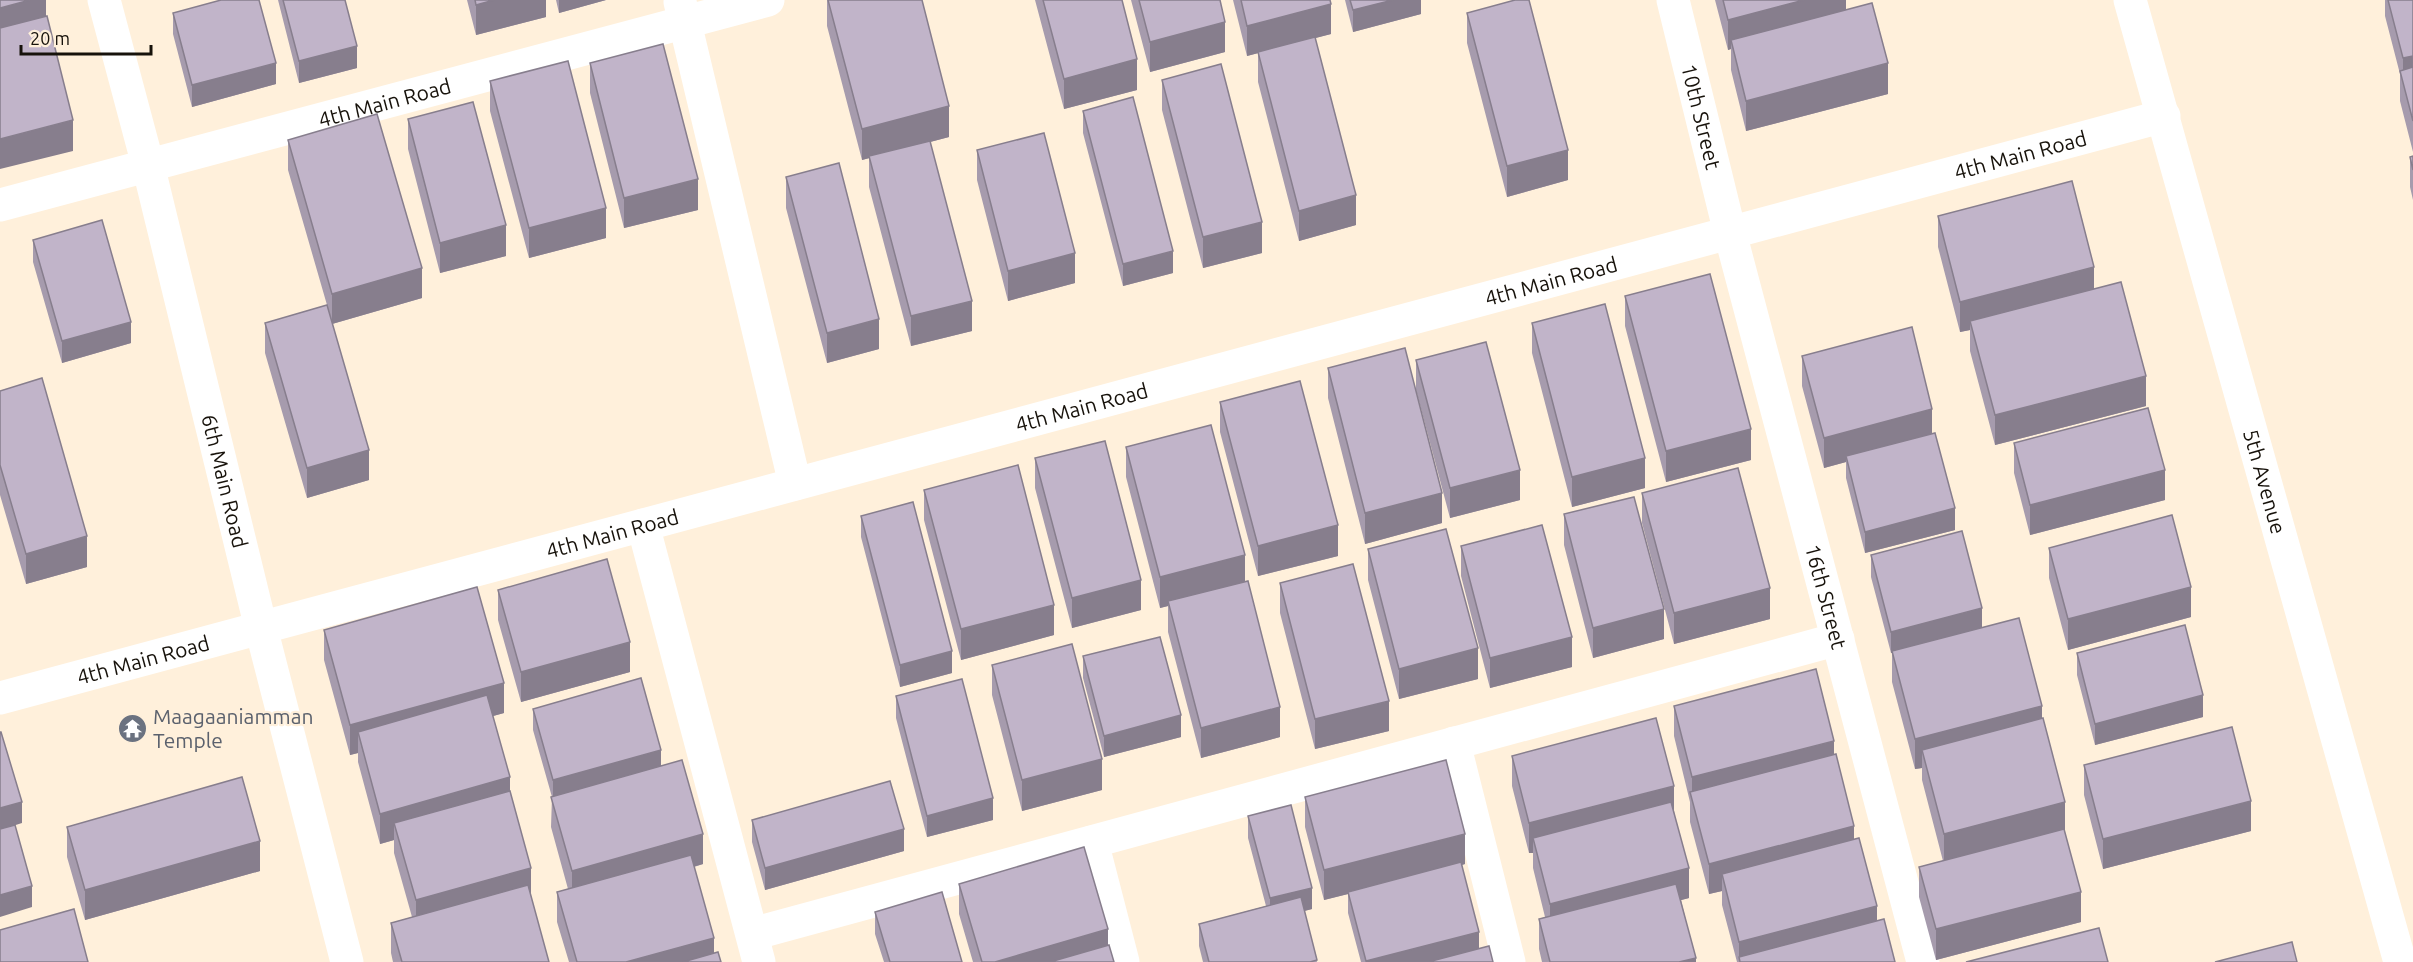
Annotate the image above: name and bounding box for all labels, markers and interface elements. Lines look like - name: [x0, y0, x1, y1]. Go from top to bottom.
- scale bar: [21, 18, 152, 56]
- text: 20 m: [30, 28, 70, 48]
- street label: 10th Street: [1677, 62, 1726, 172]
- street label: 4th Main Road: [316, 73, 453, 132]
- street label: 4th Main Road: [1951, 125, 2089, 184]
- street label: 4th Main Road: [1482, 252, 1620, 310]
- street label: 4th Main Road: [1013, 378, 1151, 436]
- street label: 6th Main Road: [197, 412, 253, 550]
- street label: 5th Avenue: [2239, 426, 2291, 537]
- street label: 4th Main Road: [543, 504, 681, 563]
- street label: 16th Street: [1801, 542, 1852, 652]
- street label: 4th Main Road: [74, 630, 212, 689]
- place label: Maagaaniamman Temple: [153, 704, 313, 752]
- temple icon: Maagaaniamman Temple: [116, 712, 148, 744]

